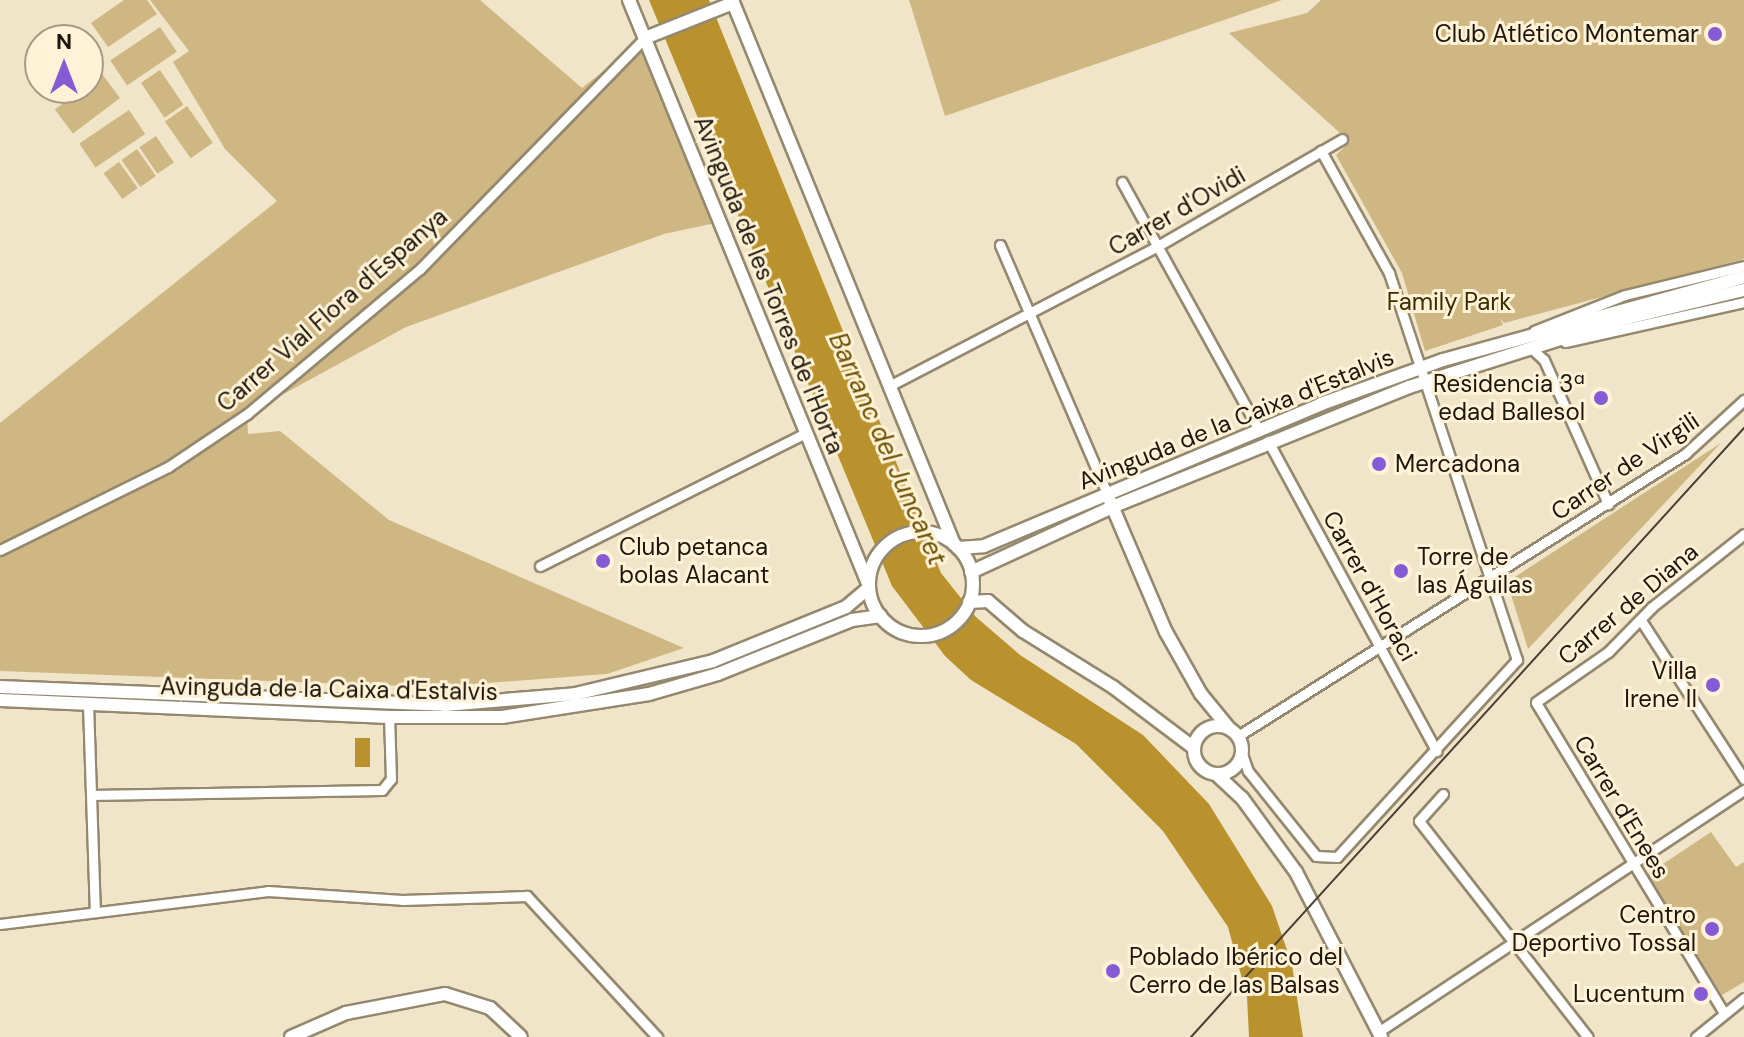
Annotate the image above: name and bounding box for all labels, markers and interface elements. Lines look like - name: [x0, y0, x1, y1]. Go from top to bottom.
- place label: Club Atlético Montemar: [1435, 20, 1699, 48]
- north arrow: [24, 24, 104, 104]
- marker: Club Atlético Montemar: [1706, 25, 1724, 43]
- text: N: [56, 27, 72, 56]
- street label: Avinguda de les Torres de l'Horta: [688, 112, 850, 458]
- street label: Carrer d'Ovidi: [1103, 160, 1251, 262]
- street label: Carrer Vial Flora d'Espanya: [211, 202, 453, 418]
- park label: Family Park: [1387, 288, 1511, 316]
- water label: Barranc del Juncaret: [822, 328, 952, 570]
- street label: Avinguda de la Caixa d'Estalvis: [1074, 342, 1398, 496]
- place label: Residencia 3ª edad Ballesol: [1433, 370, 1585, 426]
- marker: Residencia 3ª edad Ballesol: [1592, 389, 1610, 407]
- street label: Carrer de Virgili: [1546, 406, 1704, 526]
- place label: Mercadona: [1395, 450, 1520, 478]
- marker: Mercadona: [1370, 455, 1388, 473]
- street label: Carrer d'Horaci: [1317, 506, 1423, 666]
- place label: Club petanca bolas Alacant: [619, 533, 769, 589]
- street label: Carrer de Diana: [1552, 537, 1704, 671]
- place label: Torre de las Águilas: [1417, 543, 1533, 599]
- marker: Club petanca bolas Alacant: [594, 552, 612, 570]
- marker: Torre de las Águilas: [1392, 562, 1410, 580]
- place label: Villa Irene II: [1624, 657, 1697, 713]
- street label: Avinguda de la Caixa d'Estalvis: [160, 672, 498, 706]
- marker: Villa Irene II: [1704, 676, 1722, 694]
- street label: Carrer d'Enees: [1568, 730, 1676, 884]
- place label: Centro Deportivo Tossal: [1512, 901, 1696, 957]
- marker: Centro Deportivo Tossal: [1703, 920, 1721, 938]
- place label: Poblado Ibérico del Cerro de las Balsas: [1129, 943, 1343, 999]
- marker: Poblado Ibérico del Cerro de las Balsas: [1104, 962, 1122, 980]
- place label: Lucentum: [1573, 980, 1685, 1008]
- marker: Lucentum: [1692, 985, 1710, 1003]

